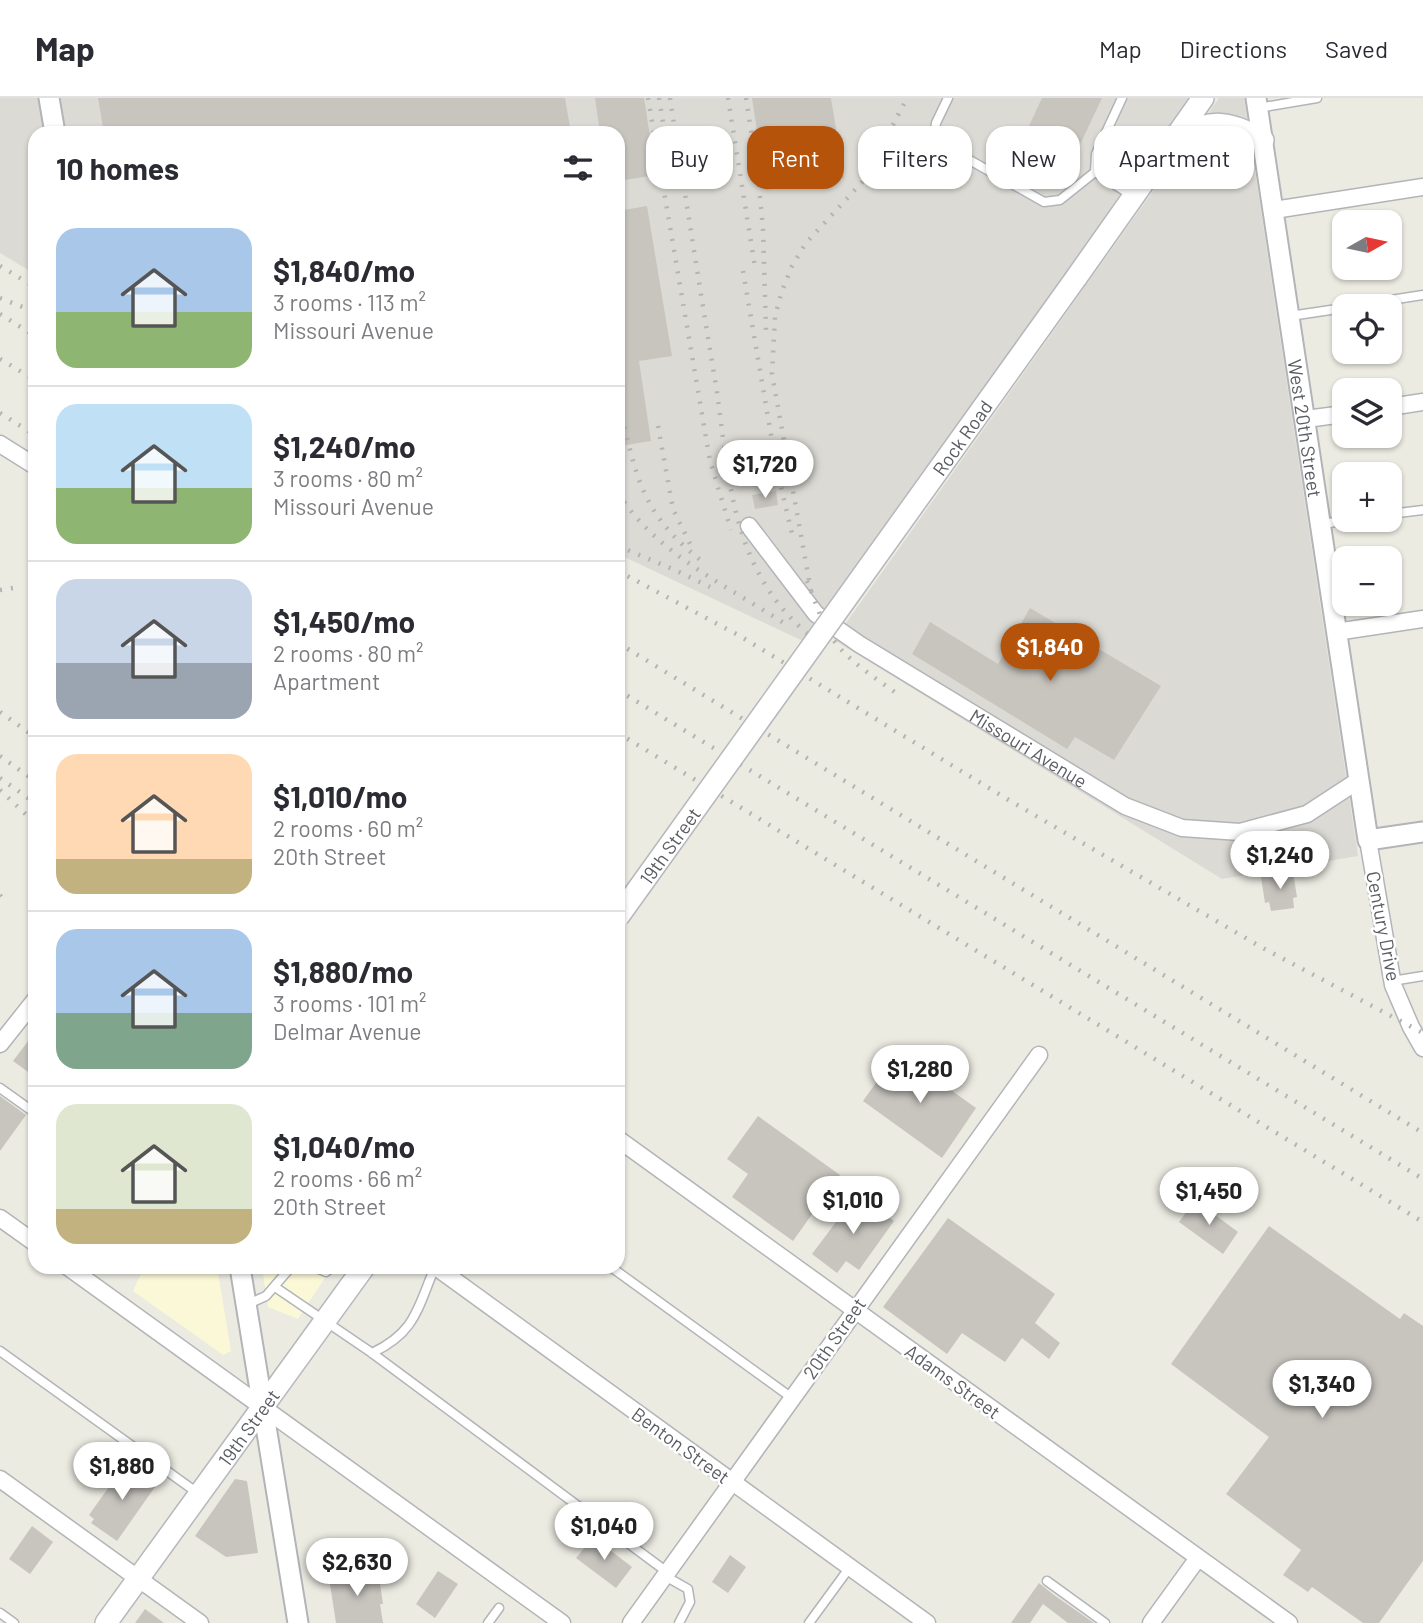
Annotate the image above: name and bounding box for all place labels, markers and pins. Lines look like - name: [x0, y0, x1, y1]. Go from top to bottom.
- pin: $1,720: [708, 440, 822, 500]
- pin: $1,840: [993, 624, 1107, 683]
- pin: $1,240: [1223, 832, 1337, 891]
- pin: $1,280: [863, 1046, 977, 1105]
- pin: $1,450: [1152, 1168, 1266, 1227]
- pin: $1,010: [796, 1176, 910, 1236]
- pin: $1,340: [1265, 1360, 1379, 1420]
- pin: $1,880: [65, 1442, 179, 1502]
- pin: $1,040: [547, 1502, 661, 1562]
- pin: $2,630: [300, 1538, 414, 1598]

